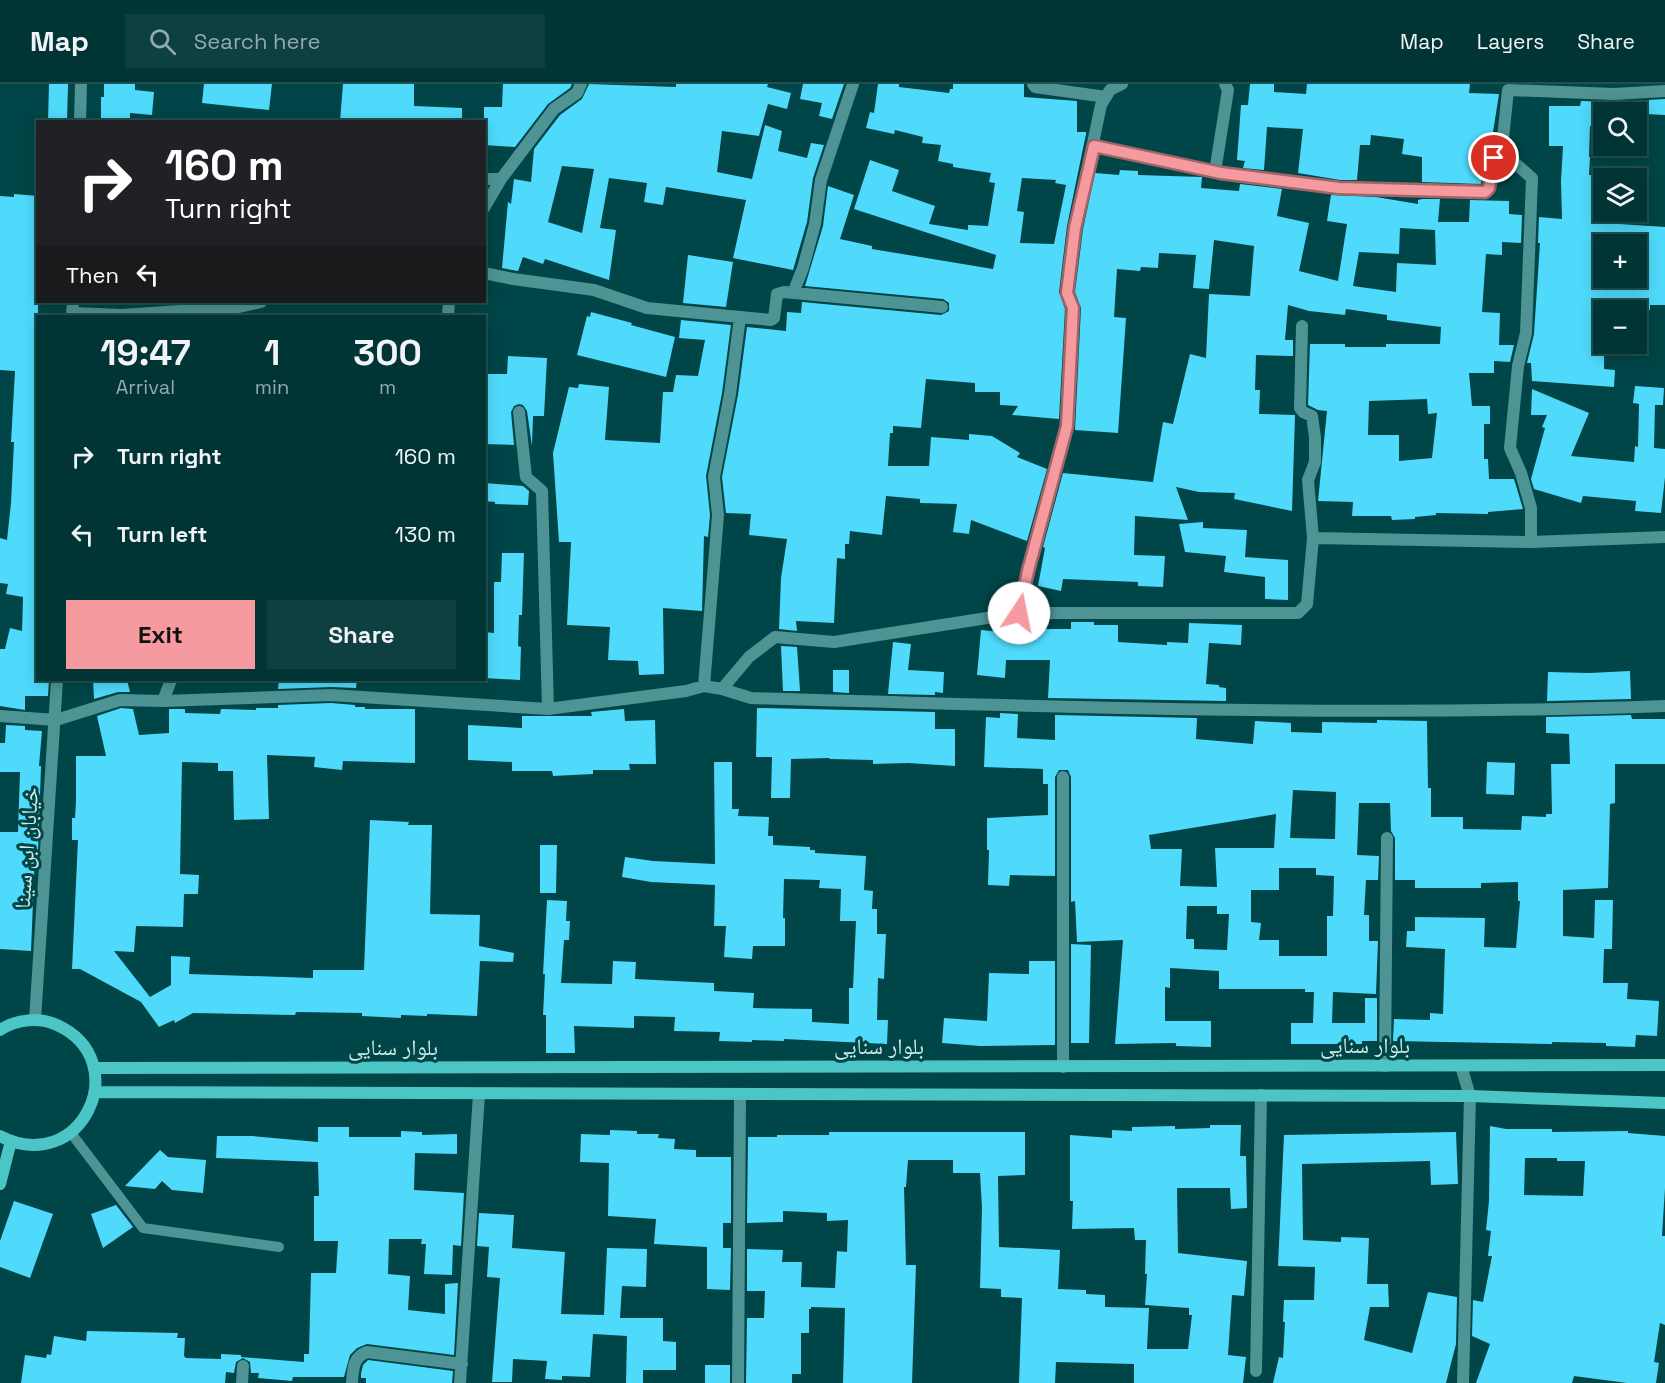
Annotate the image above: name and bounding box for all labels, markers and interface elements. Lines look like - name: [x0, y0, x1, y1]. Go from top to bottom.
- search box: [125, 14, 545, 68]
- text: Map: [30, 23, 89, 59]
- icon: search: [146, 25, 179, 58]
- text: Search here: [194, 27, 321, 55]
- text: Map: [1400, 28, 1444, 55]
- text: Layers: [1477, 28, 1544, 55]
- text: Share: [1577, 28, 1635, 55]
- map controls: [1593, 102, 1647, 354]
- button: search: [1593, 102, 1647, 156]
- pin: [1468, 132, 1519, 183]
- text: 160 m: [165, 139, 284, 192]
- icon: arrive: [1477, 141, 1510, 174]
- icon: right: [66, 144, 144, 222]
- button: layers: [1593, 168, 1647, 222]
- text: Turn right: [165, 191, 292, 226]
- button: +: [1593, 234, 1647, 288]
- icon: left: [131, 258, 164, 291]
- text: Then: [66, 261, 119, 289]
- button: −: [1593, 300, 1647, 354]
- text: 19:47: [100, 330, 191, 376]
- text: 1: [264, 330, 280, 376]
- text: 300: [353, 330, 422, 376]
- text: Arrival: [116, 374, 175, 400]
- text: min: [255, 374, 289, 400]
- text: m: [379, 374, 396, 400]
- icon: right: [66, 440, 99, 473]
- text: Turn right: [117, 442, 222, 470]
- text: 160 m: [395, 442, 456, 470]
- icon: left: [66, 518, 99, 551]
- text: Turn left: [117, 520, 207, 548]
- text: 130 m: [395, 520, 456, 548]
- position arrow: [987, 581, 1051, 645]
- button: Exit: [66, 600, 255, 669]
- button: Share: [267, 600, 456, 669]
- street label: خیابان ابن سینا: [8, 786, 44, 910]
- street label: بلوار سنایی: [1320, 1031, 1410, 1059]
- street label: بلوار سنایی: [834, 1032, 924, 1060]
- street label: بلوار سنایی: [348, 1033, 438, 1061]

